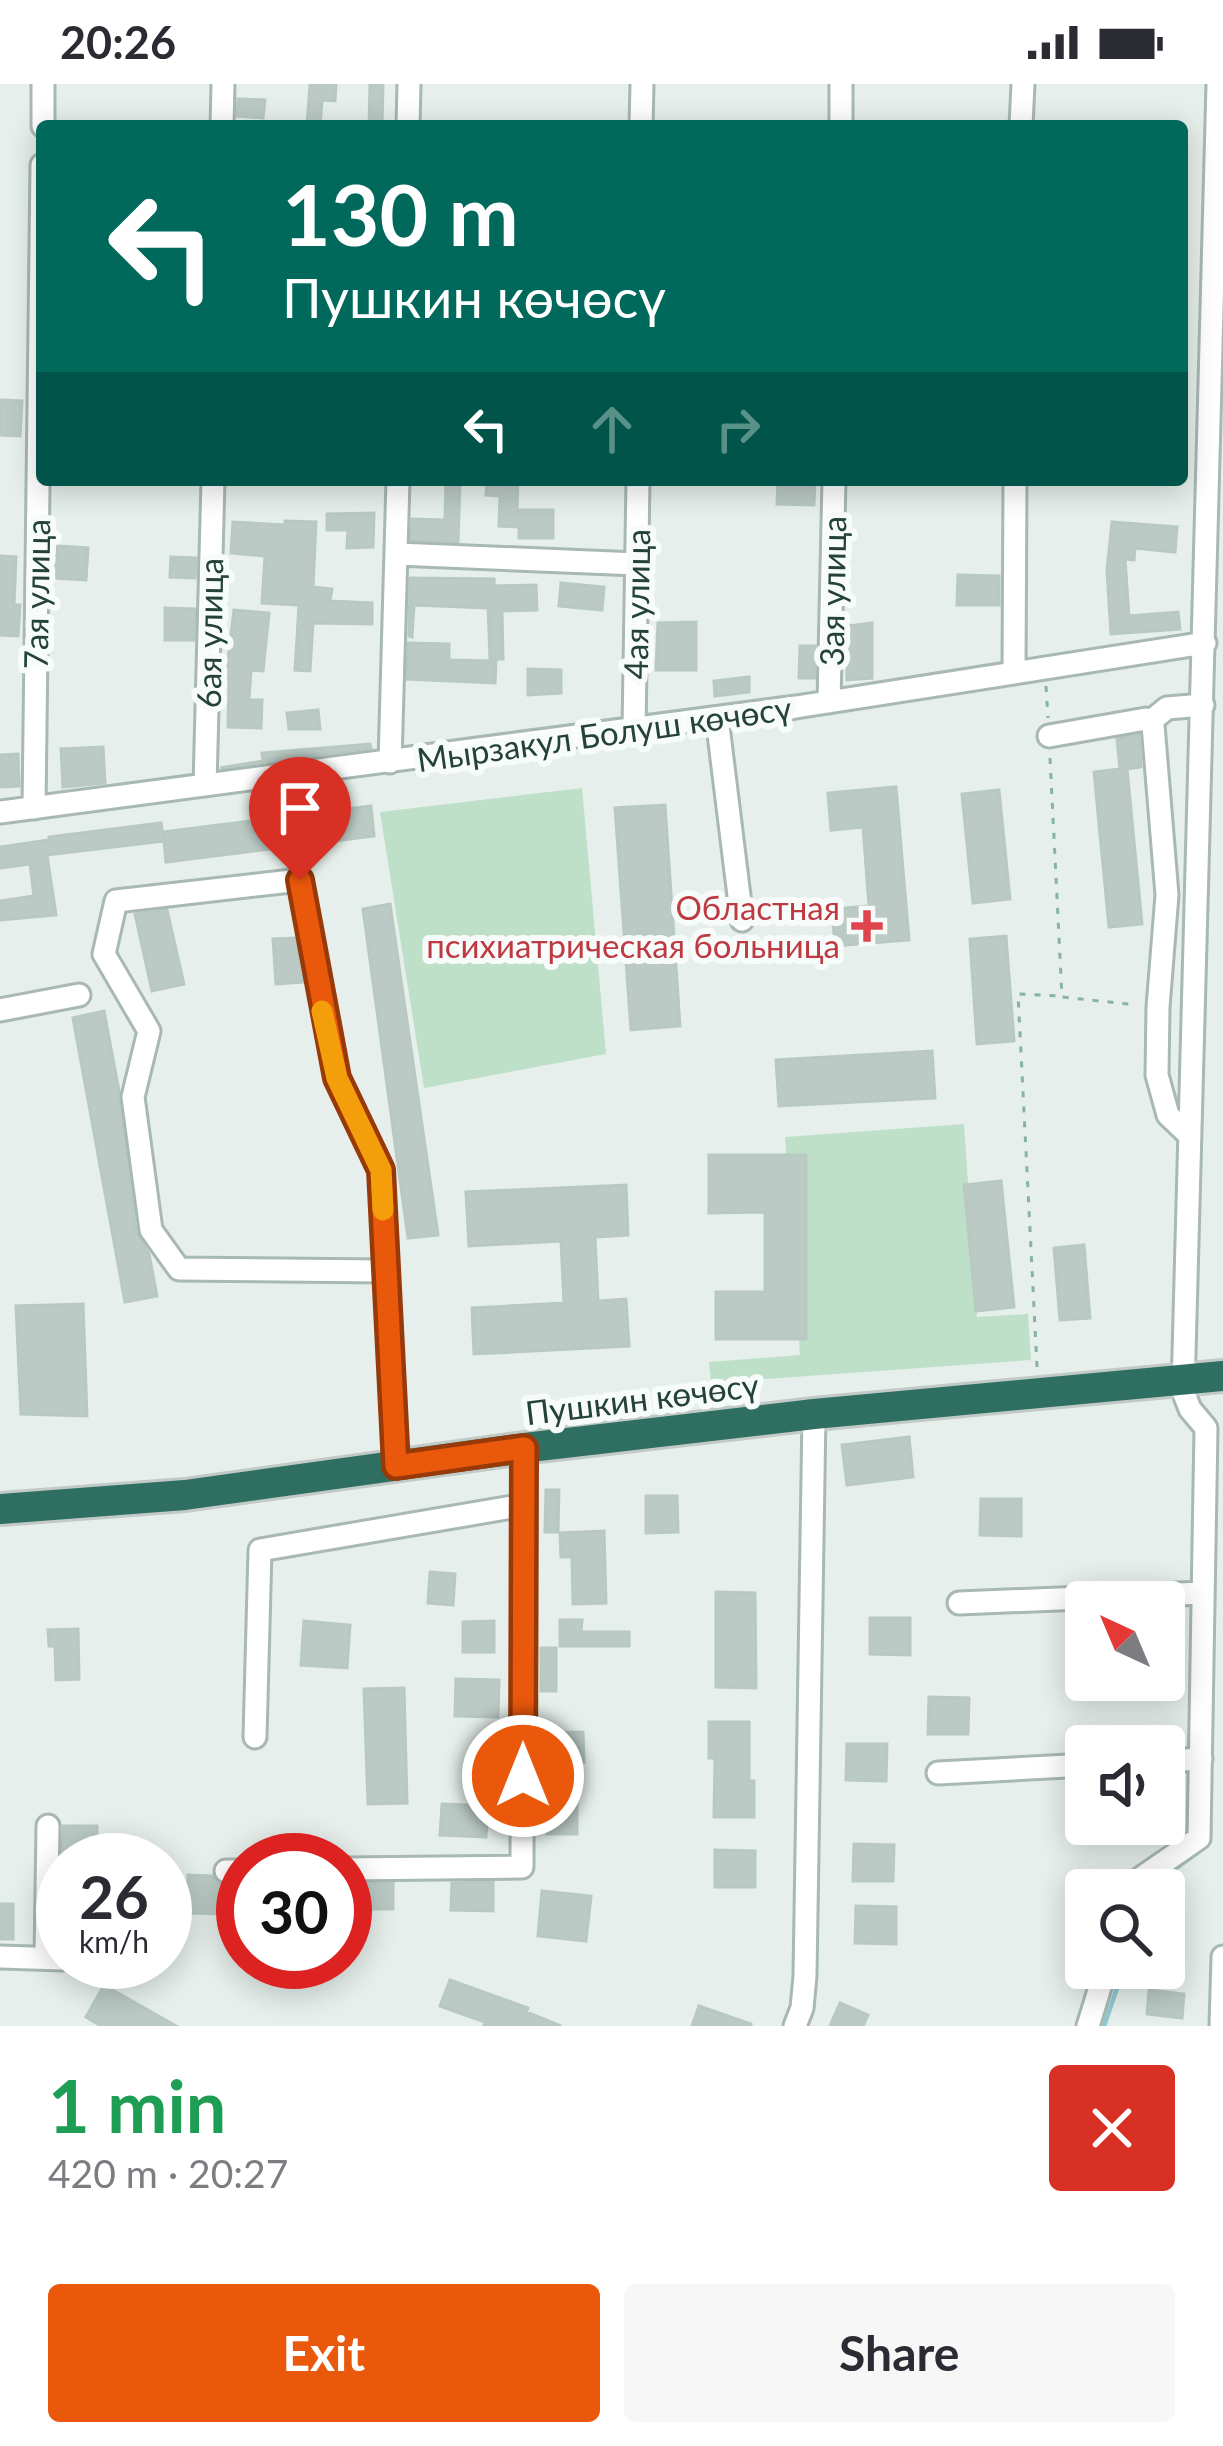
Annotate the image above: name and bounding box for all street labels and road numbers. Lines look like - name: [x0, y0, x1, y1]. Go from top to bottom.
- street label: 3ая улица: [811, 515, 853, 667]
- street label: 7ая улица: [15, 518, 57, 670]
- street label: 4ая улица: [615, 528, 657, 680]
- street label: 6ая улица: [188, 557, 230, 709]
- street label: Мырзакул Болуш көчөсү: [414, 687, 794, 779]
- street label: Пушкин көчөсү: [523, 1364, 761, 1432]

